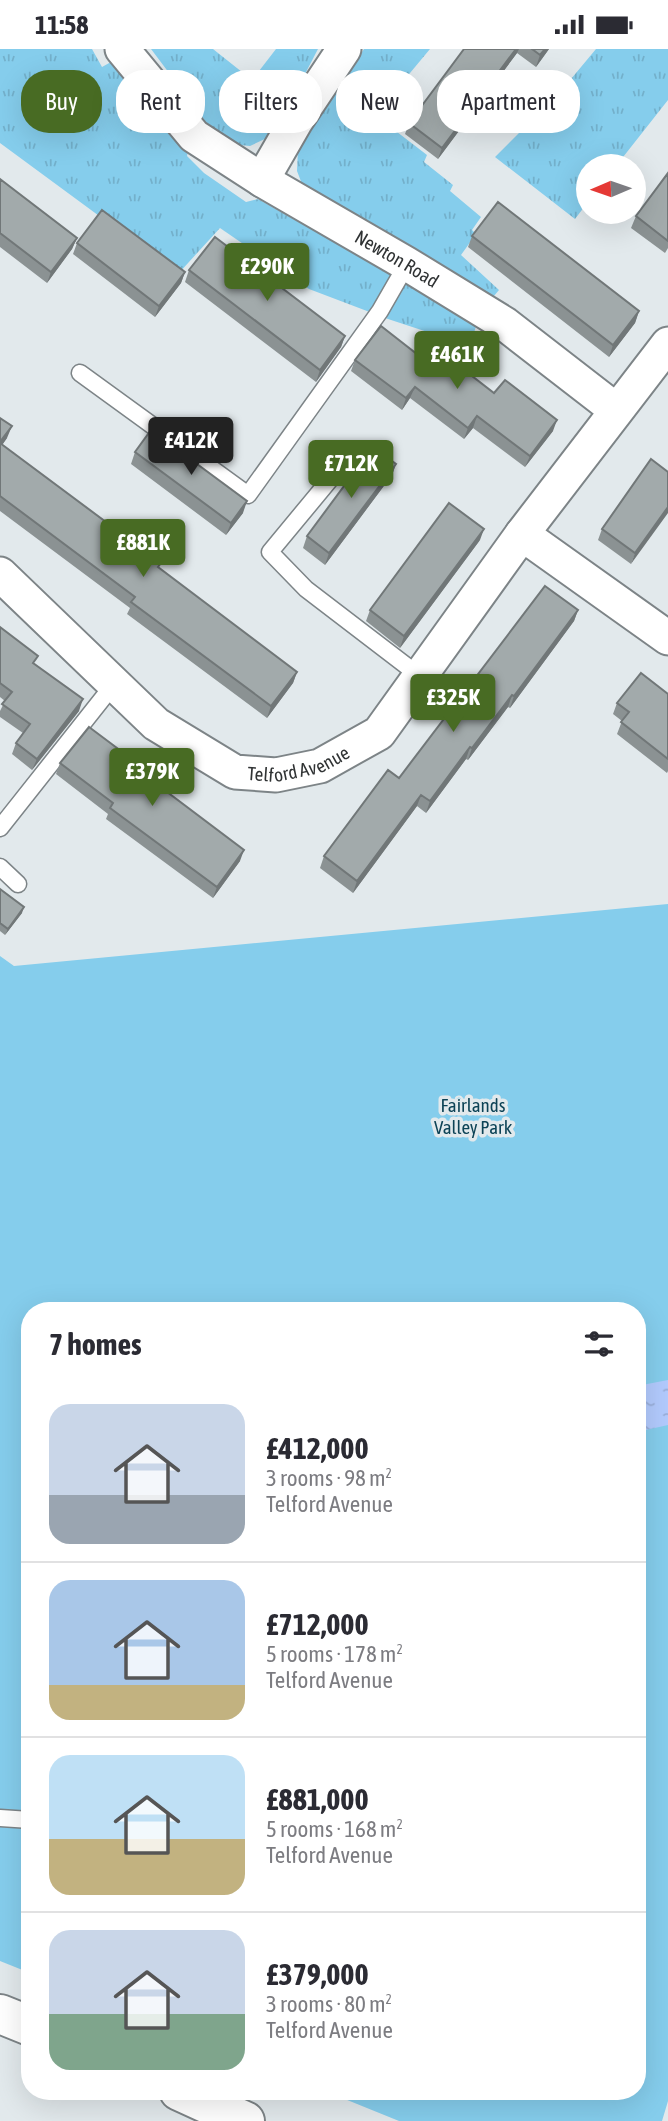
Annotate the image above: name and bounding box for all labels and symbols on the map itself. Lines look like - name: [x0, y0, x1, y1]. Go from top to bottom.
- north arrow: [576, 154, 646, 224]
- street label: Newton Road: [351, 225, 443, 292]
- pin: £290K: [218, 243, 316, 303]
- pin: £461K: [408, 331, 506, 391]
- pin: £412K: [142, 417, 240, 477]
- pin: £712K: [302, 441, 400, 500]
- pin: £881K: [94, 519, 192, 579]
- pin: £325K: [404, 675, 502, 734]
- street label: Telford Avenue: [247, 741, 353, 786]
- pin: £379K: [103, 749, 201, 808]
- park label: Fairlands Valley Park: [434, 1094, 513, 1138]

